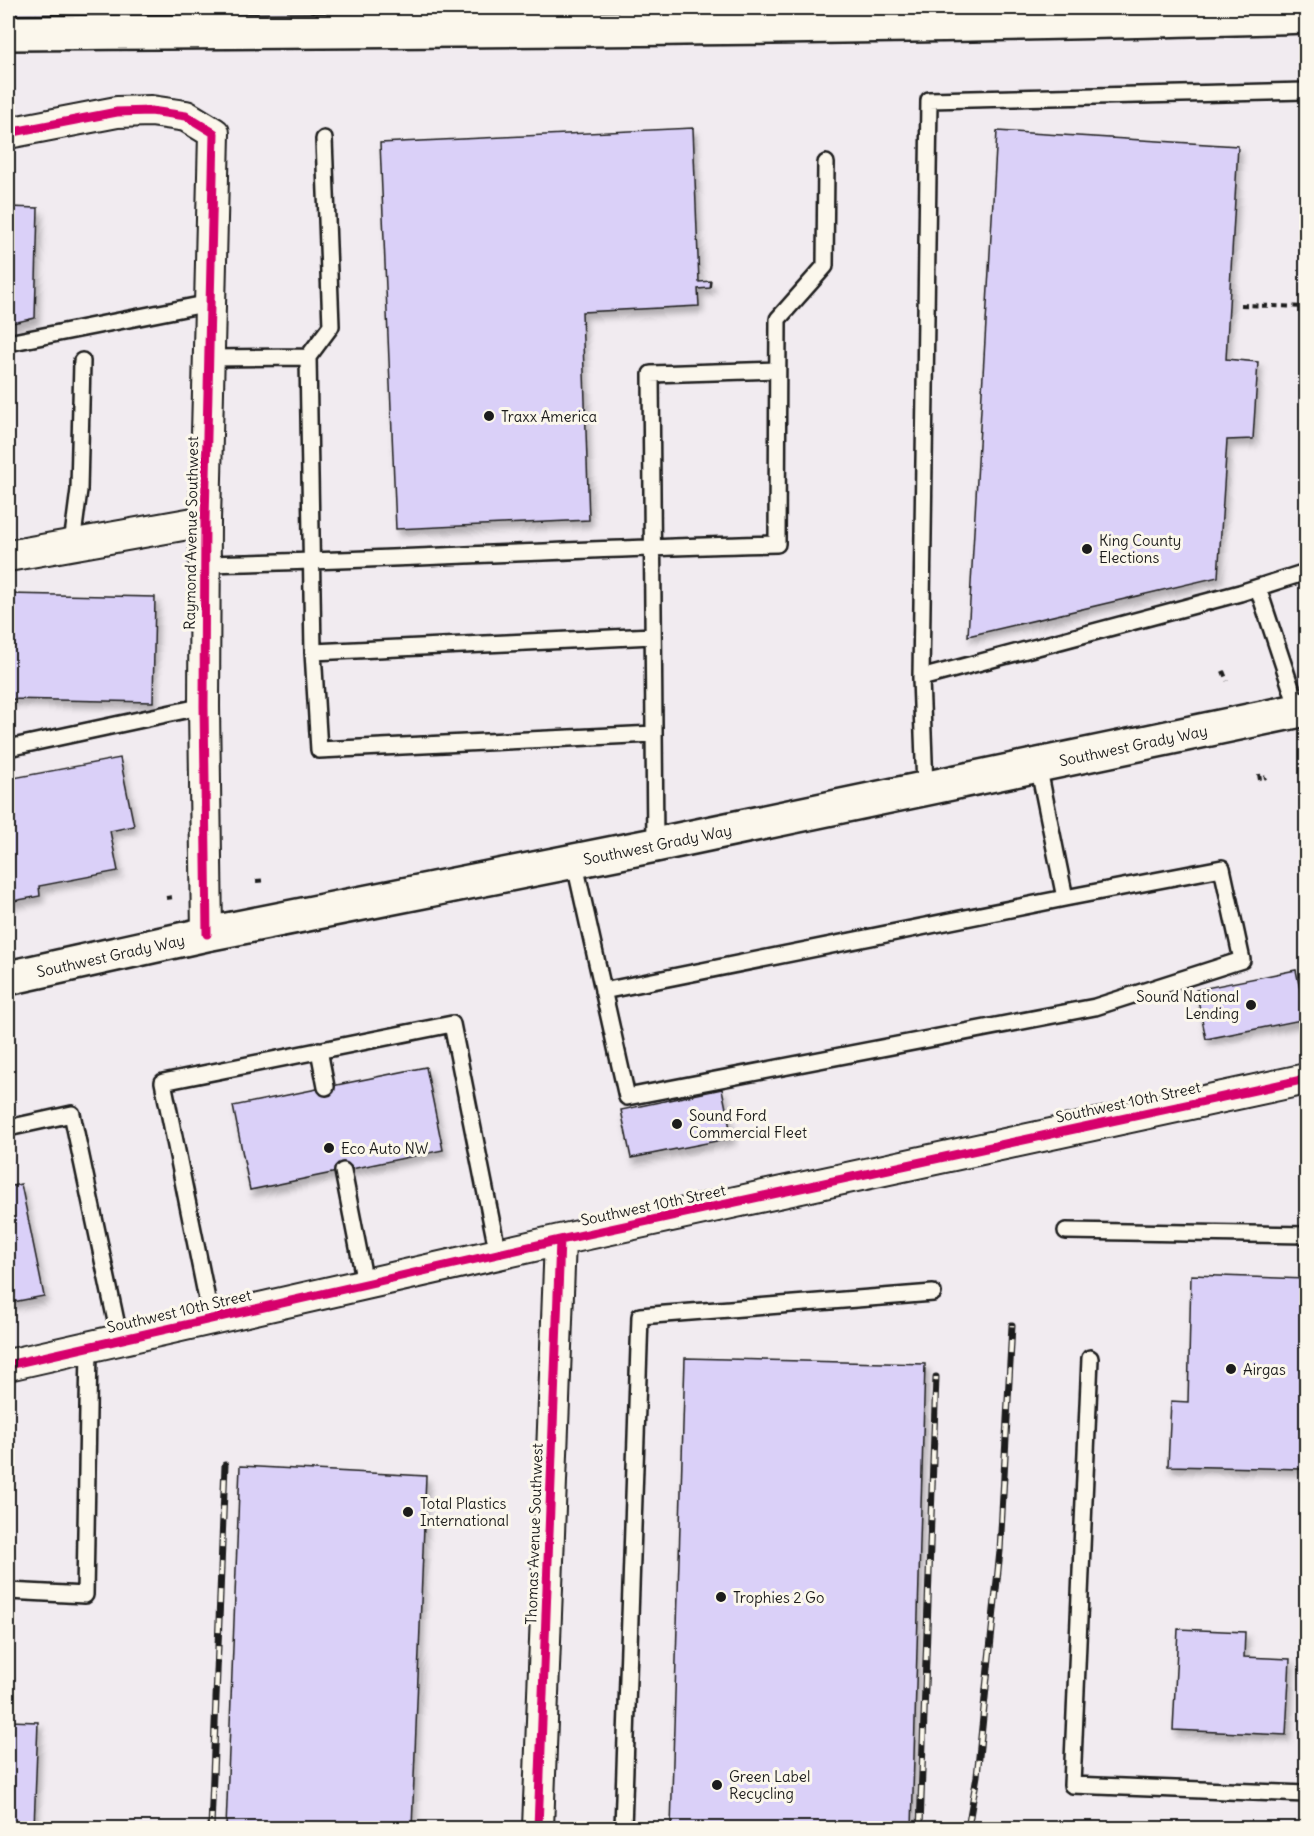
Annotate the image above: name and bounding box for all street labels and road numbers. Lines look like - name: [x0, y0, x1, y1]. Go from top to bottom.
- street label: Raymond Avenue Southwest: [180, 436, 202, 630]
- street label: Southwest Grady Way: [1057, 720, 1209, 770]
- street label: Southwest Grady Way: [582, 820, 733, 869]
- street label: Southwest Grady Way: [35, 930, 186, 981]
- street label: Southwest 10th Street: [1054, 1077, 1202, 1127]
- street label: Southwest 10th Street: [579, 1180, 727, 1230]
- street label: Southwest 10th Street: [105, 1285, 253, 1337]
- street label: Thomas Avenue Southwest: [521, 1443, 547, 1625]

